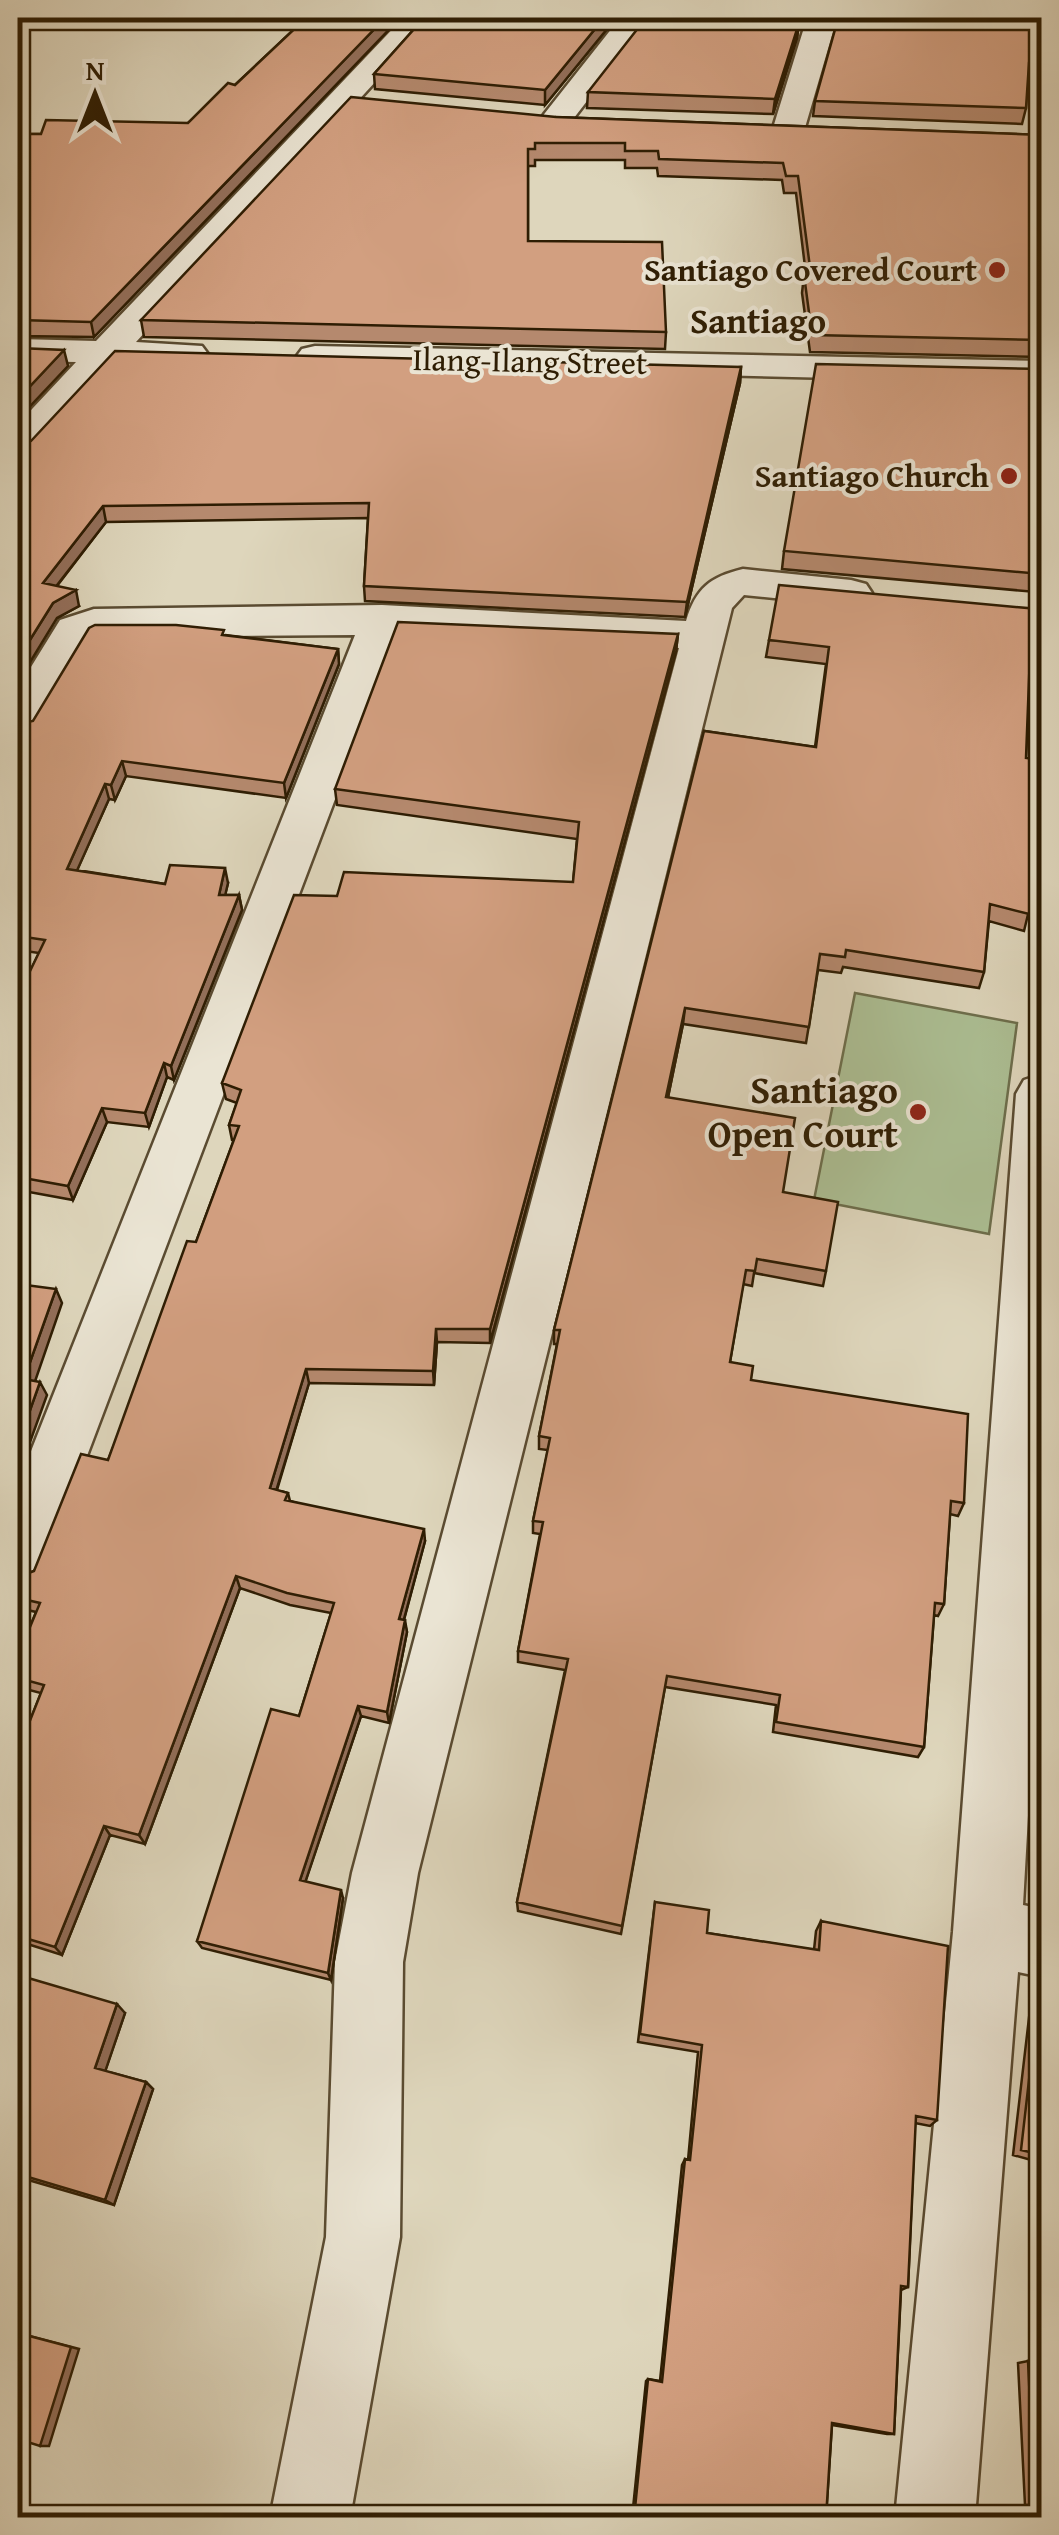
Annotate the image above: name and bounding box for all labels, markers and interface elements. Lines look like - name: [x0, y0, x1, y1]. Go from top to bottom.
- north arrow: [45, 45, 145, 145]
- text: N: [86, 49, 105, 90]
- place label: Santiago Covered Court: [644, 246, 977, 293]
- marker: Santiago Covered Court: [986, 259, 1008, 281]
- district label: Santiago: [690, 295, 826, 346]
- street label: Ilang-Ilang Street: [412, 335, 648, 386]
- place label: Santiago Church: [755, 452, 989, 499]
- marker: Santiago Church: [998, 465, 1020, 487]
- place label: Santiago Open Court: [708, 1061, 899, 1161]
- marker: Santiago Open Court: [907, 1101, 929, 1123]

